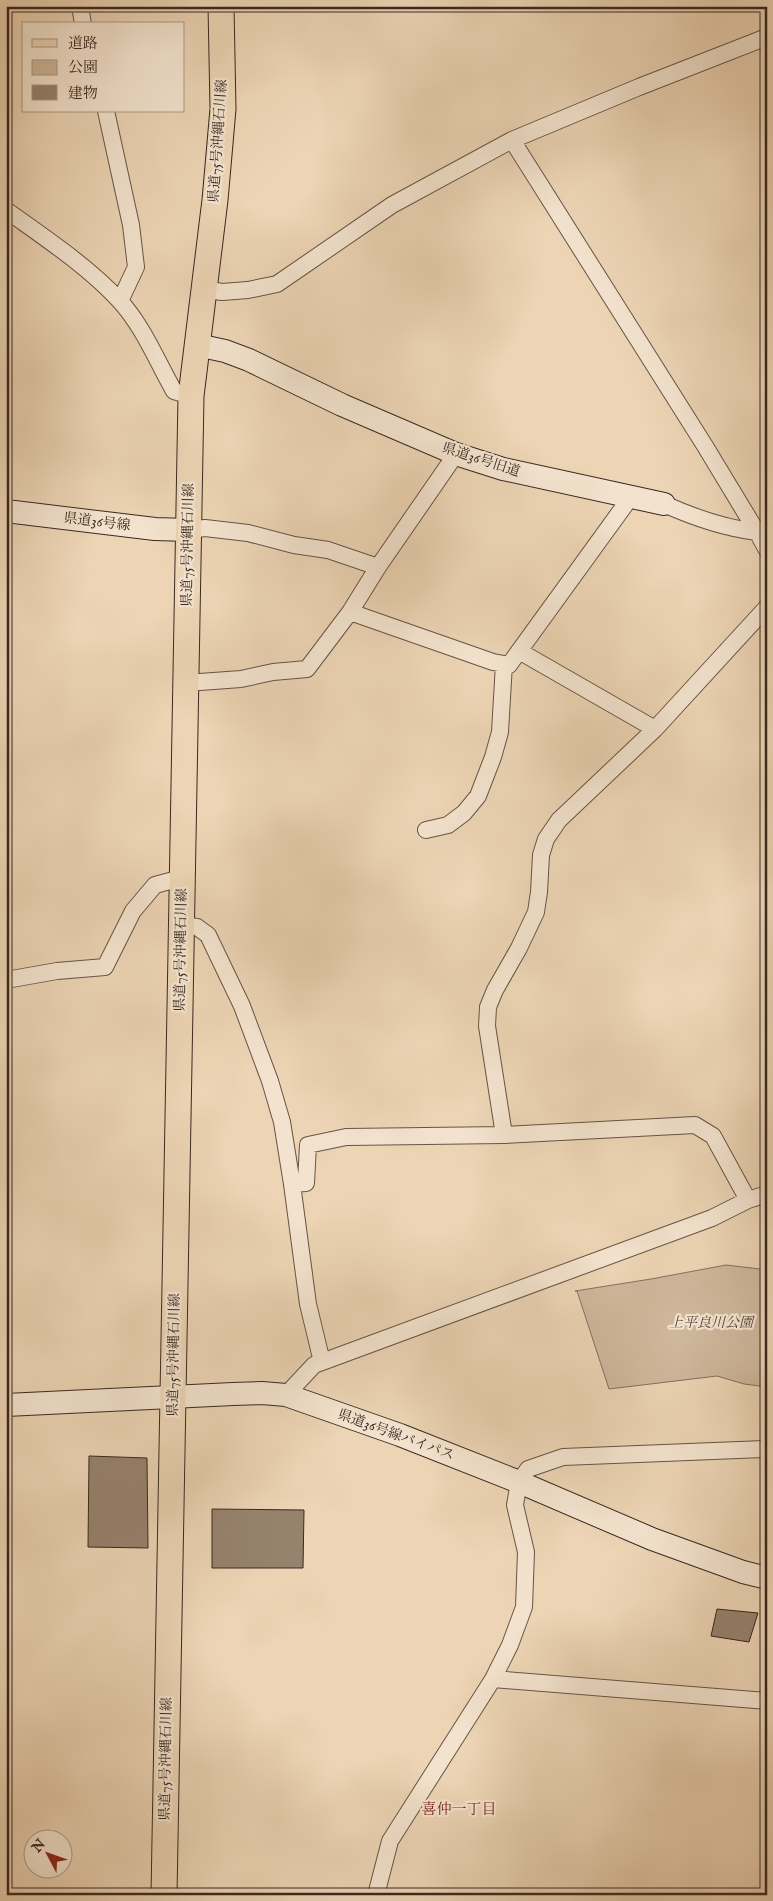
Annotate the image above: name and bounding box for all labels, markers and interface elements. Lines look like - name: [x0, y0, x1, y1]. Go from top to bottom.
- legend: [22, 22, 185, 112]
- text: 道路: [68, 34, 98, 53]
- text: 公園: [68, 58, 98, 77]
- street label: 県道75号沖縄石川線: [205, 79, 231, 203]
- text: 建物: [68, 84, 98, 103]
- street label: 県道36号旧道: [440, 439, 522, 481]
- street label: 県道75号沖縄石川線: [178, 483, 198, 607]
- street label: 県道36号線: [63, 509, 131, 535]
- street label: 県道75号沖縄石川線: [171, 888, 191, 1012]
- street label: 県道75号沖縄石川線: [164, 1293, 184, 1417]
- park label: 上平良川公園: [669, 1314, 755, 1332]
- street label: 県道36号線バイパス: [335, 1406, 457, 1464]
- street label: 県道75号沖縄石川線: [156, 1697, 176, 1821]
- district label: 喜仲一丁目: [421, 1800, 497, 1819]
- north arrow: [22, 1828, 72, 1878]
- text: N: [28, 1836, 50, 1857]

